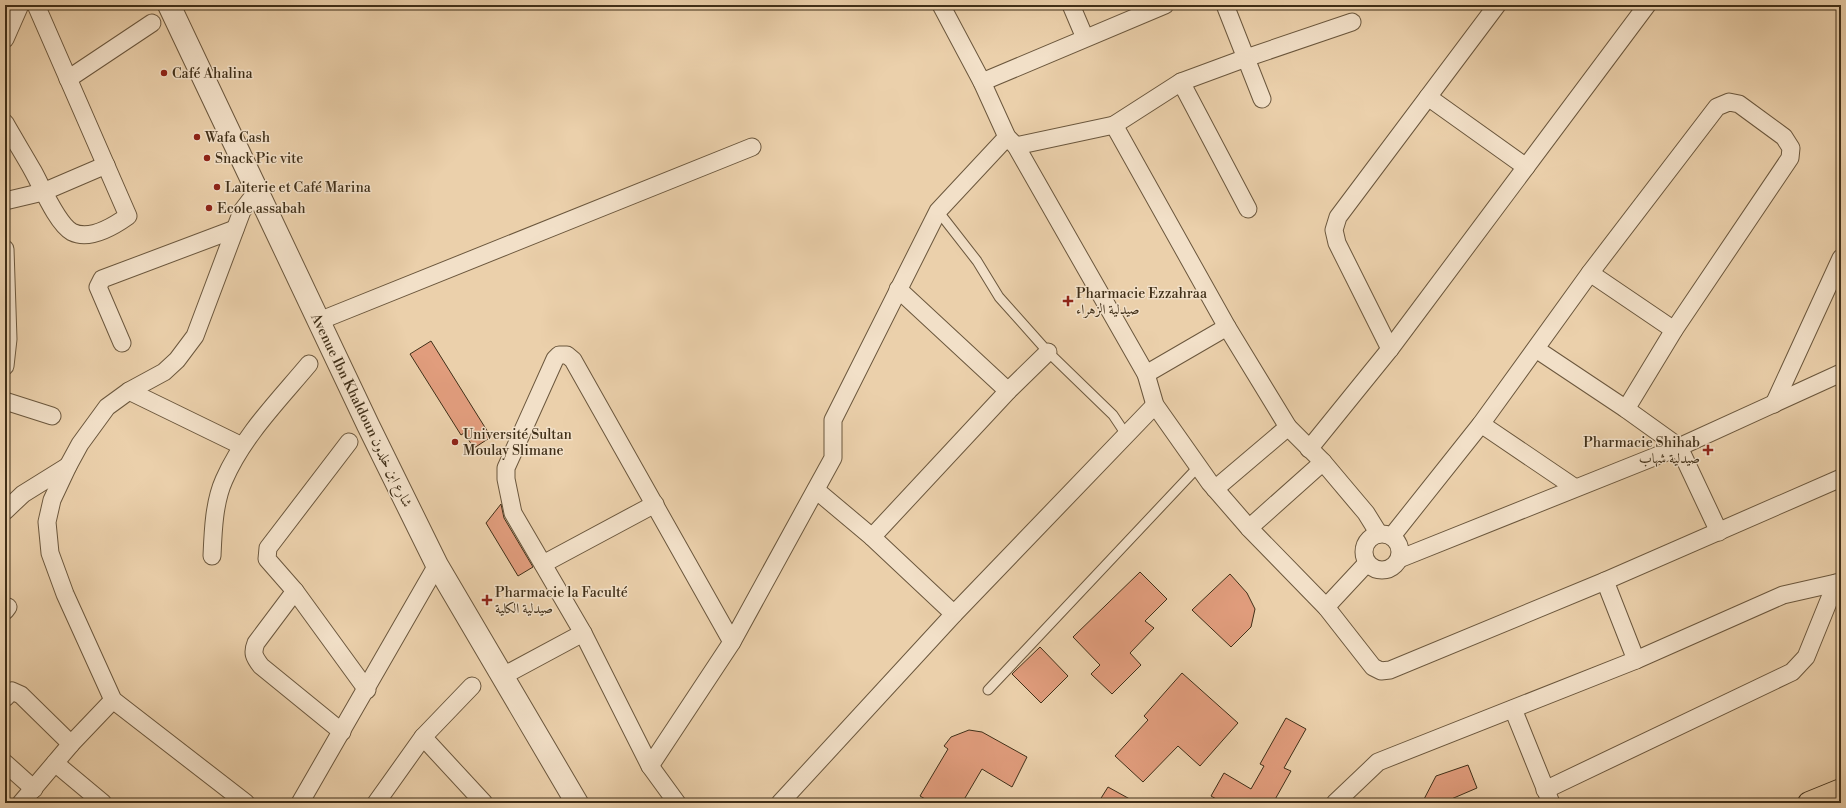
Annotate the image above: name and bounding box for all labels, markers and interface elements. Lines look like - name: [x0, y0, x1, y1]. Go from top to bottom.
- place label: Café Ahalina: [172, 65, 254, 83]
- marker: Café Ahalina: [159, 68, 169, 78]
- place label: Wafa Cash: [204, 129, 271, 147]
- marker: Wafa Cash: [192, 132, 202, 142]
- place label: Snack Pic vite: [215, 150, 303, 168]
- marker: Snack Pic vite: [202, 153, 212, 163]
- place label: Laiterie et Café Marina: [225, 179, 372, 197]
- marker: Laiterie et Café Marina: [212, 182, 222, 192]
- place label: Ecole assabah: [217, 200, 306, 218]
- marker: Ecole assabah: [204, 203, 214, 213]
- place label: Pharmacie Ezzahraa صيدلية الزهراء: [1076, 285, 1208, 319]
- marker: Pharmacie Ezzahraa صيدلية الزهراء: [1063, 296, 1073, 306]
- street label: Avenue Ibn Khaldoun شارع ابن خلدون: [304, 310, 416, 511]
- place label: Université Sultan Moulay Slimane: [463, 426, 573, 460]
- place label: Pharmacie Shihab صيدلية شهاب: [1583, 434, 1700, 468]
- marker: Université Sultan Moulay Slimane: [450, 437, 460, 447]
- marker: Pharmacie Shihab صيدلية شهاب: [1703, 445, 1713, 455]
- place label: Pharmacie la Faculté صيدلية الكلية: [495, 584, 628, 618]
- marker: Pharmacie la Faculté صيدلية الكلية: [482, 595, 492, 605]

